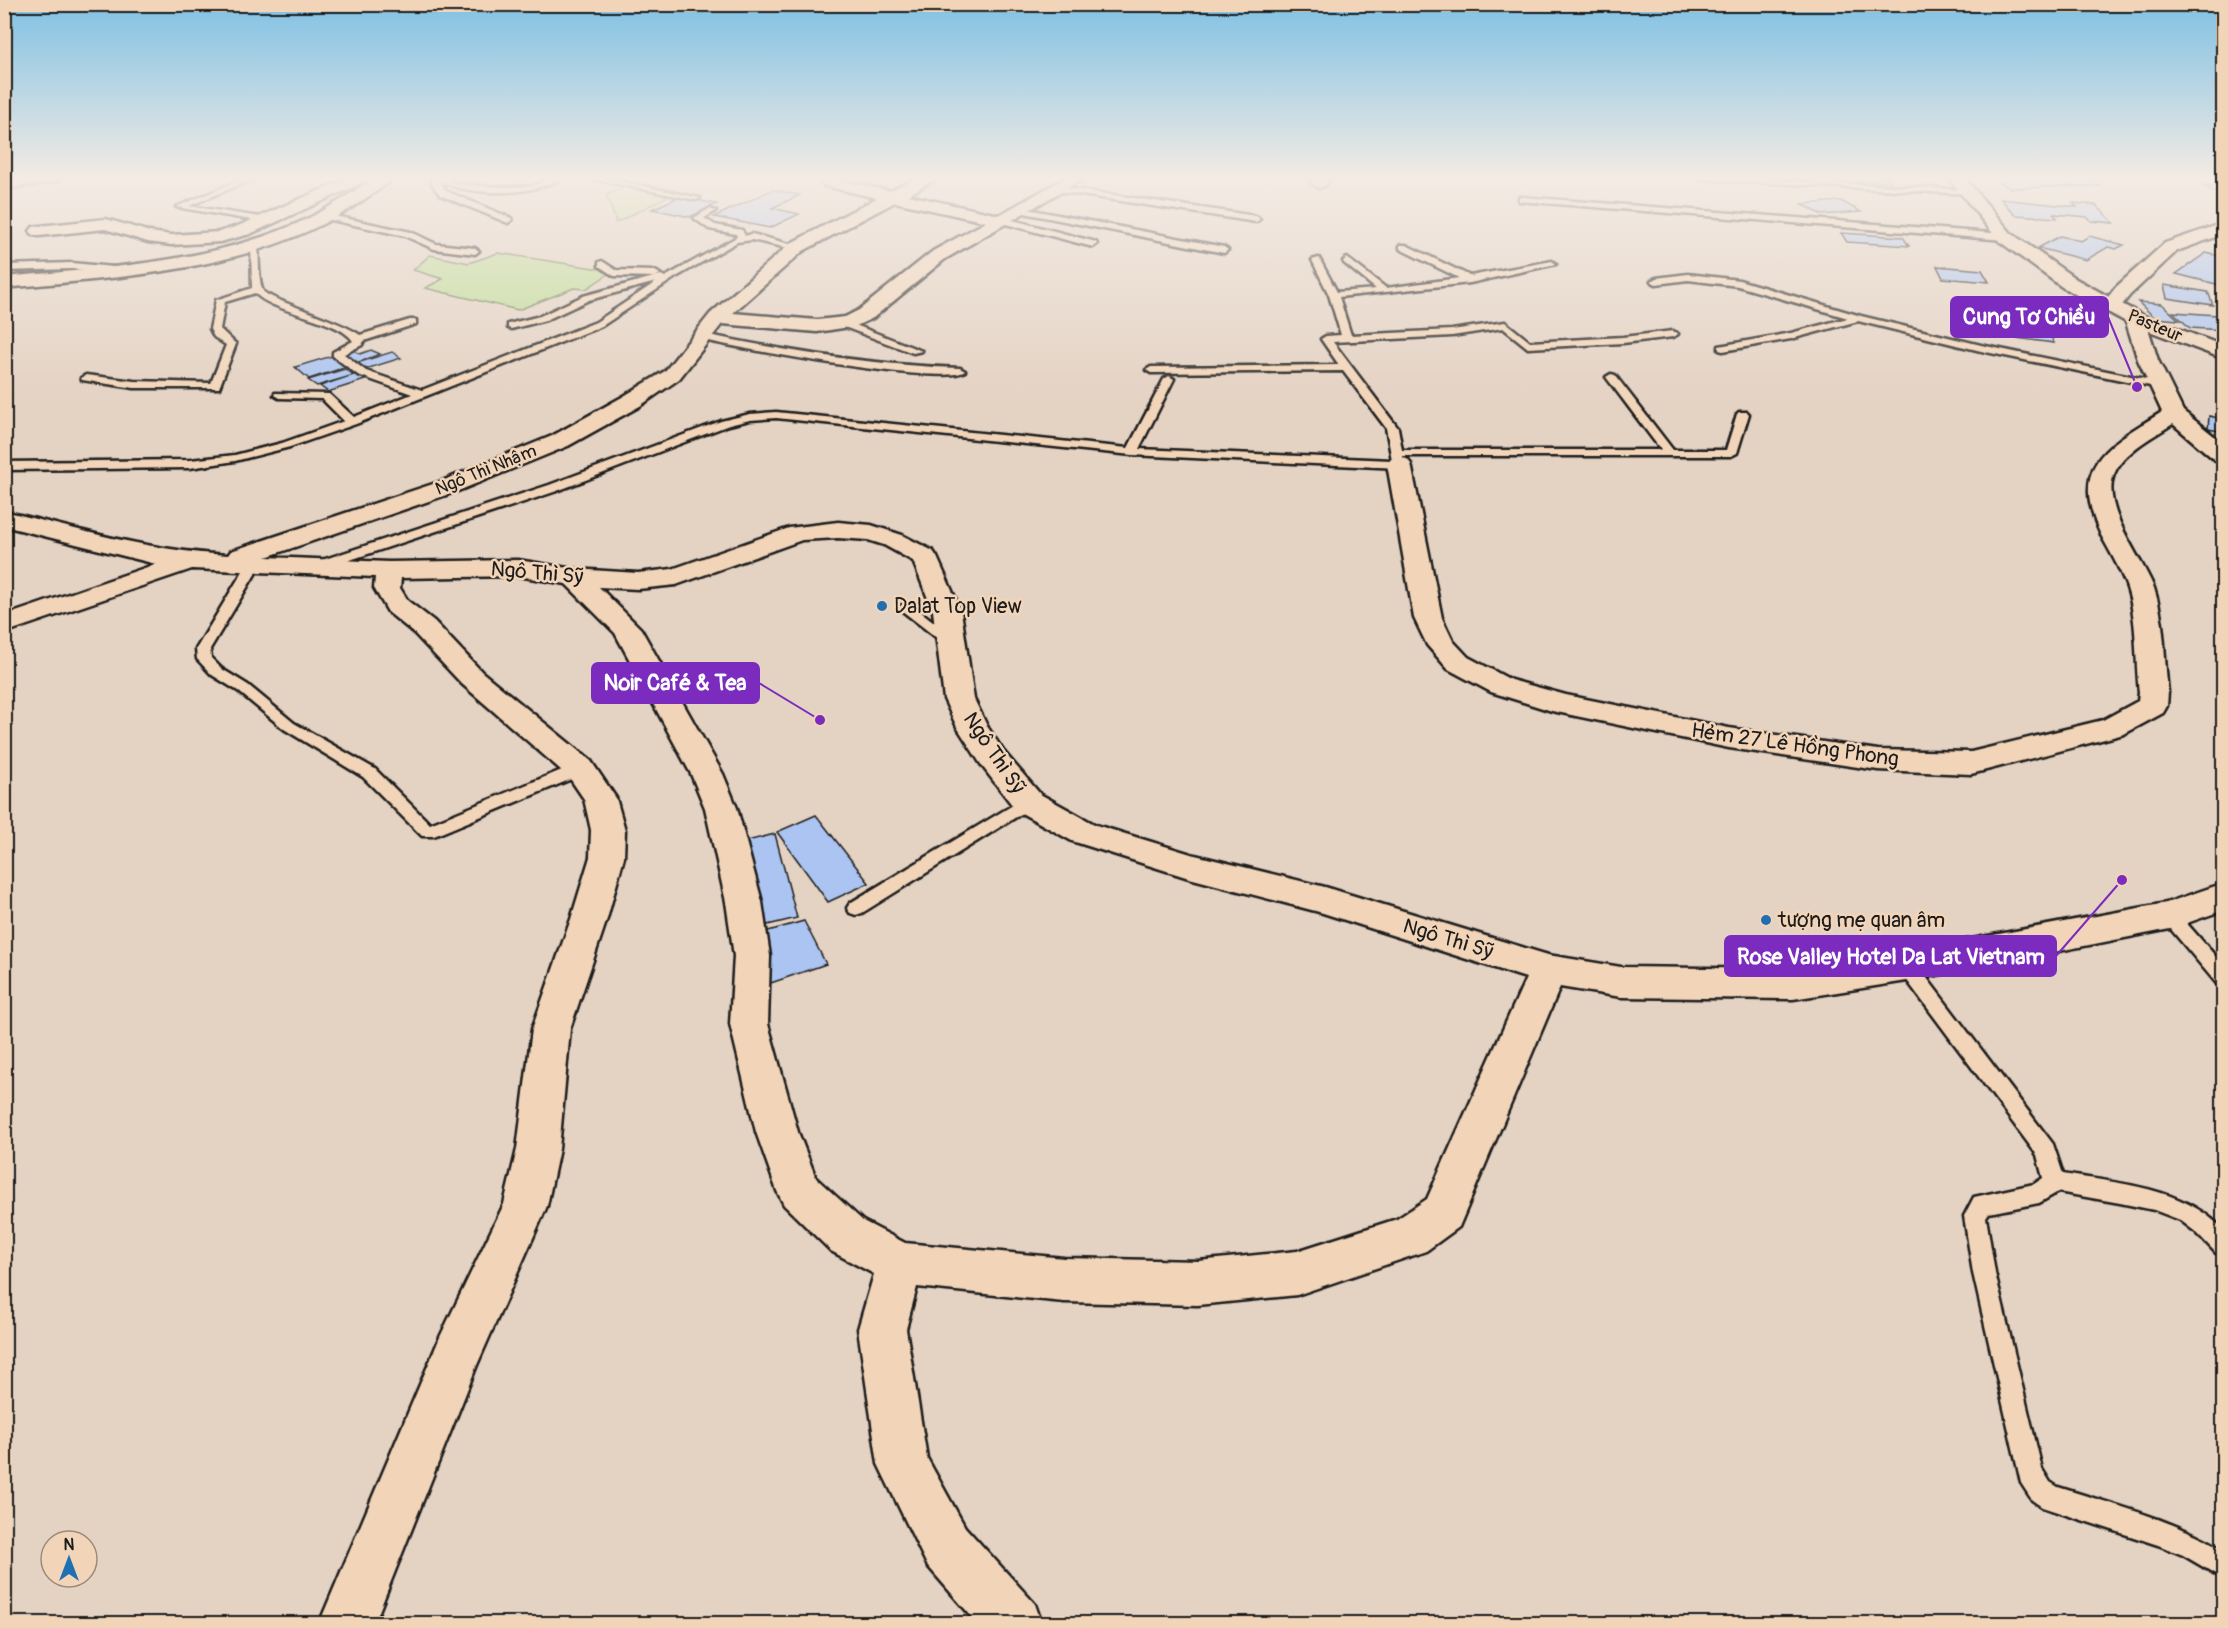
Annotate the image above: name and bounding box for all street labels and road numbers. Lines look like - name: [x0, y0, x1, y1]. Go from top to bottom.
- street label: Pasteur: [2124, 304, 2186, 348]
- street label: Ngô Thì Nhậm: [432, 439, 540, 501]
- street label: Ngô Thì Sỹ: [490, 556, 584, 590]
- street label: Ngô Thì Sỹ: [957, 707, 1031, 799]
- street label: Hẻm 27 Lê Hồng Phong: [1689, 716, 1901, 773]
- street label: Ngô Thì Sỹ: [1400, 913, 1496, 965]

